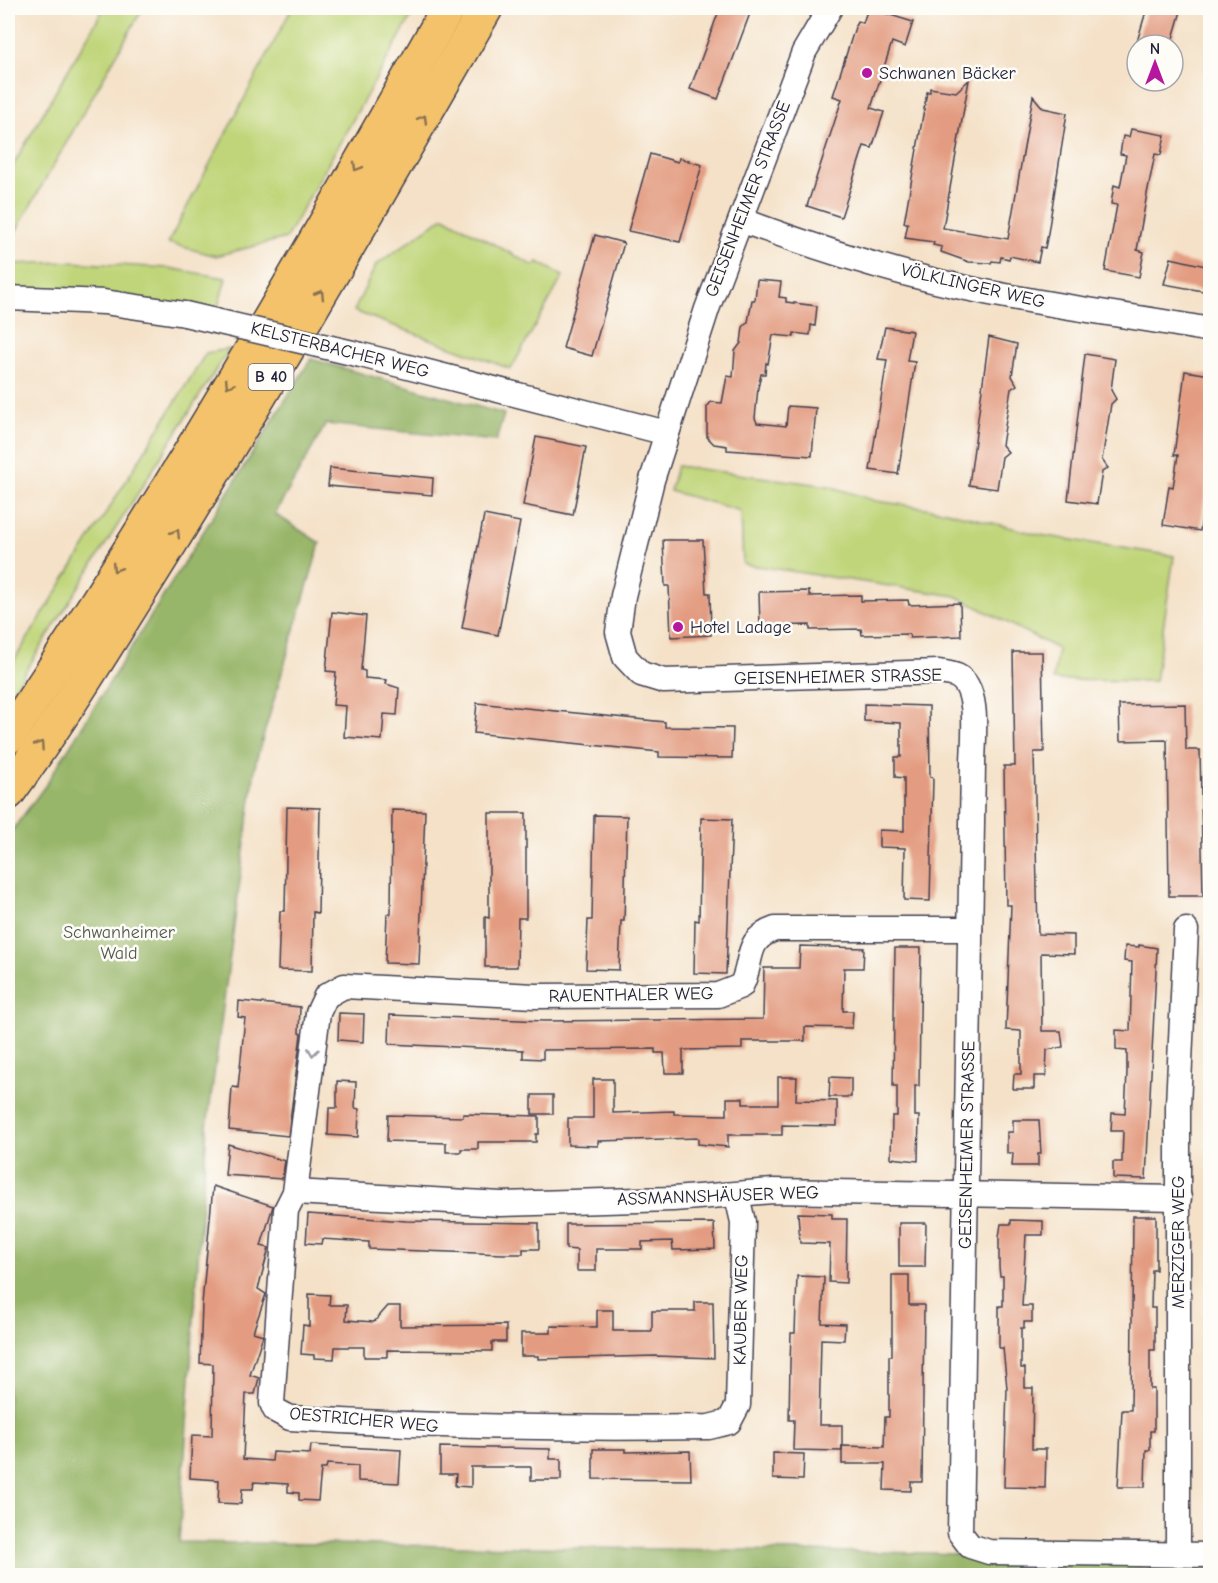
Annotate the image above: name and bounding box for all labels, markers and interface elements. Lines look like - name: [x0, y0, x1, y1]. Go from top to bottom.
- north arrow: [1125, 33, 1185, 93]
- text: N: [1150, 40, 1160, 58]
- place label: Schwanen Bäcker: [879, 63, 1016, 84]
- marker: Schwanen Bäcker: [860, 66, 874, 80]
- street label: GEISENHEIMER STRASSE: [701, 98, 795, 300]
- one-way arrow: [416, 115, 427, 125]
- one-way arrow: [353, 161, 364, 171]
- street label: VÖLKLINGER WEG: [899, 259, 1047, 313]
- one-way arrow: [313, 290, 325, 300]
- street label: KELSTERBACHER WEG: [249, 318, 432, 382]
- road number: B 40: [248, 364, 294, 390]
- one-way arrow: [225, 378, 236, 388]
- one-way arrow: [169, 529, 181, 539]
- one-way arrow: [112, 562, 124, 572]
- place label: Hotel Ladage: [690, 617, 791, 638]
- marker: Hotel Ladage: [671, 620, 685, 634]
- street label: GEISENHEIMER STRASSE: [734, 665, 942, 689]
- one-way arrow: [33, 741, 44, 752]
- park label: Schwanheimer Wald: [63, 922, 176, 964]
- street label: RAUENTHALER WEG: [548, 983, 714, 1007]
- street label: GEISENHEIMER STRASSE: [955, 1041, 979, 1249]
- one-way arrow: [307, 1048, 320, 1057]
- street label: MERZIGER WEG: [1168, 1175, 1189, 1309]
- street label: ASSMANNSHÄUSER WEG: [617, 1182, 819, 1210]
- street label: KAUBER WEG: [730, 1254, 752, 1366]
- street label: OESTRICHER WEG: [288, 1403, 440, 1437]

